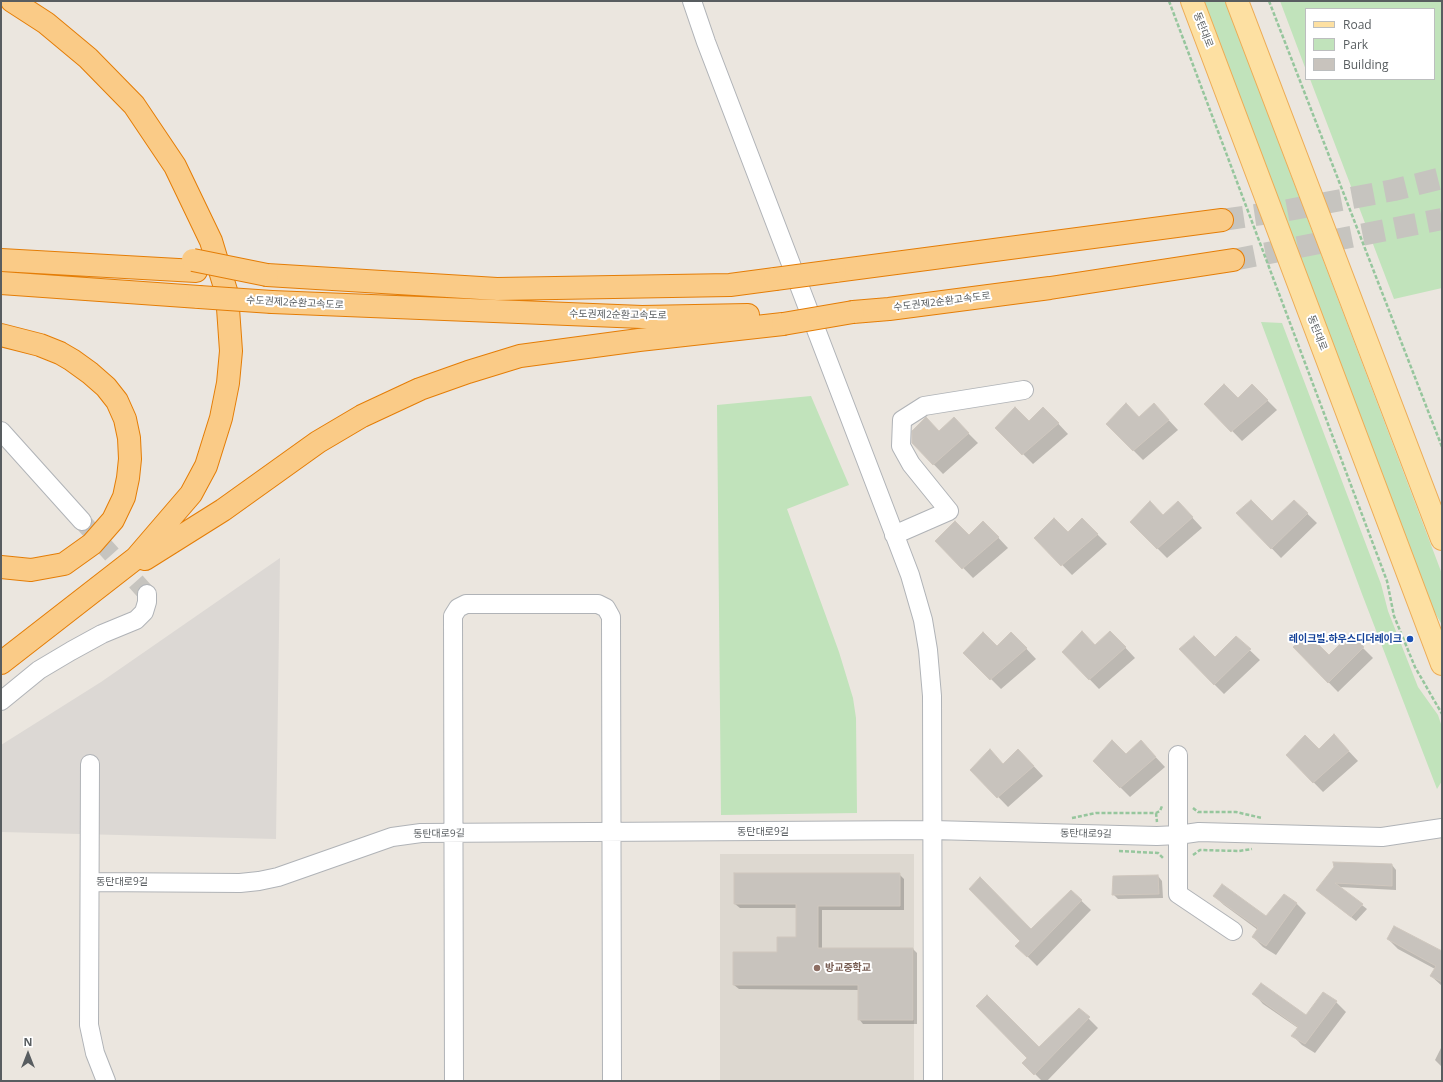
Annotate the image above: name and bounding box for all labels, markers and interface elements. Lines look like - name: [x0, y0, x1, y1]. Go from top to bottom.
- legend: [1305, 8, 1435, 80]
- street label: 동탄대로: [1191, 11, 1215, 49]
- text: Road: [1343, 16, 1372, 33]
- text: Park: [1343, 36, 1368, 53]
- text: Building: [1343, 56, 1388, 73]
- street label: 수도권제2순환고속도로: [893, 290, 991, 314]
- street label: 수도권제2순환고속도로: [246, 294, 344, 312]
- street label: 수도권제2순환고속도로: [569, 308, 667, 322]
- street label: 동탄대로: [1305, 314, 1329, 352]
- place label: 레이크빌.하우스디더레이크: [1289, 633, 1402, 645]
- marker: 레이크빌.하우스디더레이크: [1405, 634, 1415, 644]
- street label: 동탄대로9길: [737, 826, 789, 838]
- street label: 동탄대로9길: [413, 828, 465, 840]
- street label: 동탄대로9길: [1060, 828, 1112, 840]
- street label: 동탄대로9길: [96, 876, 148, 888]
- place label: 방교중학교: [825, 962, 871, 974]
- marker: 방교중학교: [812, 963, 822, 973]
- north arrow: [8, 1034, 48, 1074]
- text: N: [24, 1034, 32, 1049]

